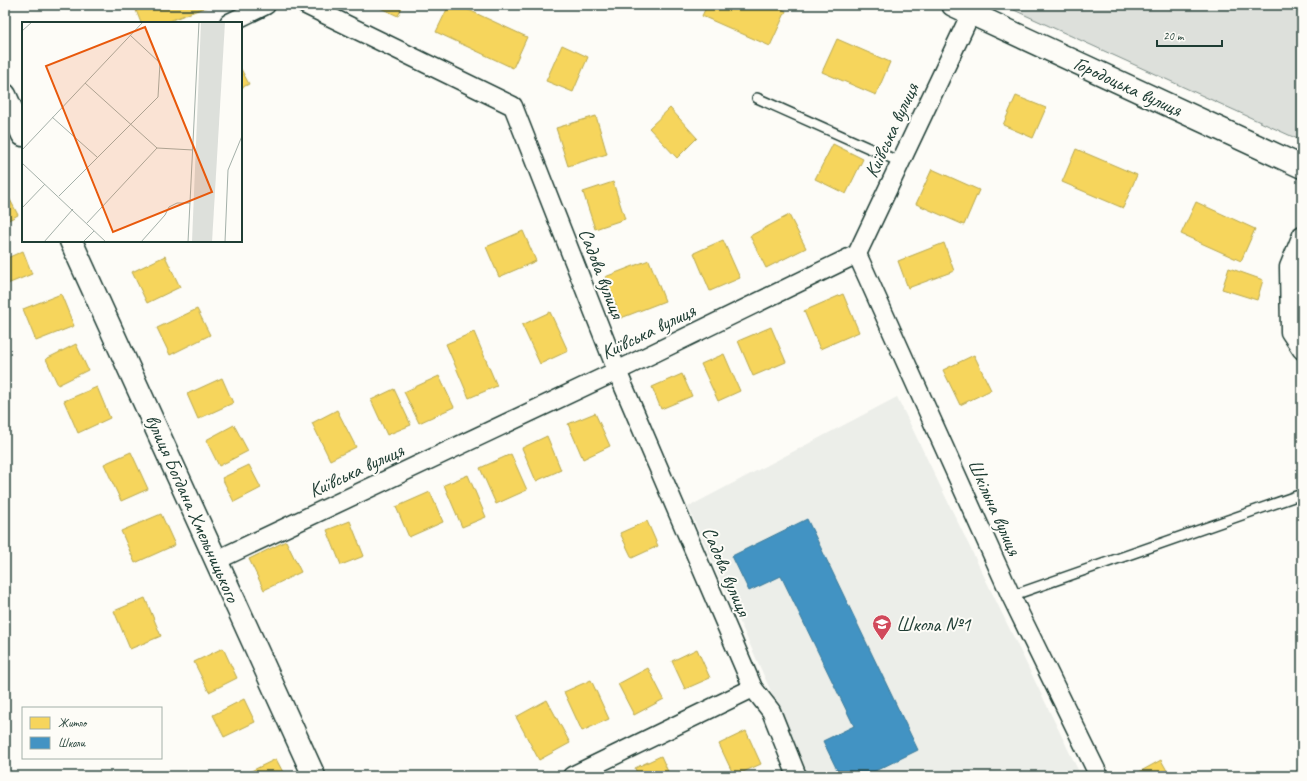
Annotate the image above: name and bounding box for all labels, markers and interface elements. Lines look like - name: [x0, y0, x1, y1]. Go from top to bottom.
- inset map: [22, 22, 242, 242]
- scale bar: [1157, 22, 1222, 48]
- text: 20 m: [1163, 28, 1185, 44]
- street label: Городоцька вулиця: [1070, 51, 1186, 123]
- street label: Київська вулиця: [859, 78, 925, 182]
- street label: Садова вулиця: [573, 225, 631, 324]
- street label: Київська вулиця: [597, 298, 700, 365]
- street label: вулиця Богдана Хмельницького: [140, 410, 246, 607]
- street label: Київська вулиця: [305, 437, 408, 503]
- street label: Шкільна вулиця: [962, 455, 1027, 560]
- street label: Садова вулиця: [697, 523, 757, 622]
- place label: Школа №1: [896, 612, 971, 637]
- school or university icon: Школа №1: [871, 613, 893, 641]
- legend: [22, 707, 162, 759]
- text: Житло: [58, 715, 88, 731]
- text: Школи: [58, 735, 86, 751]

